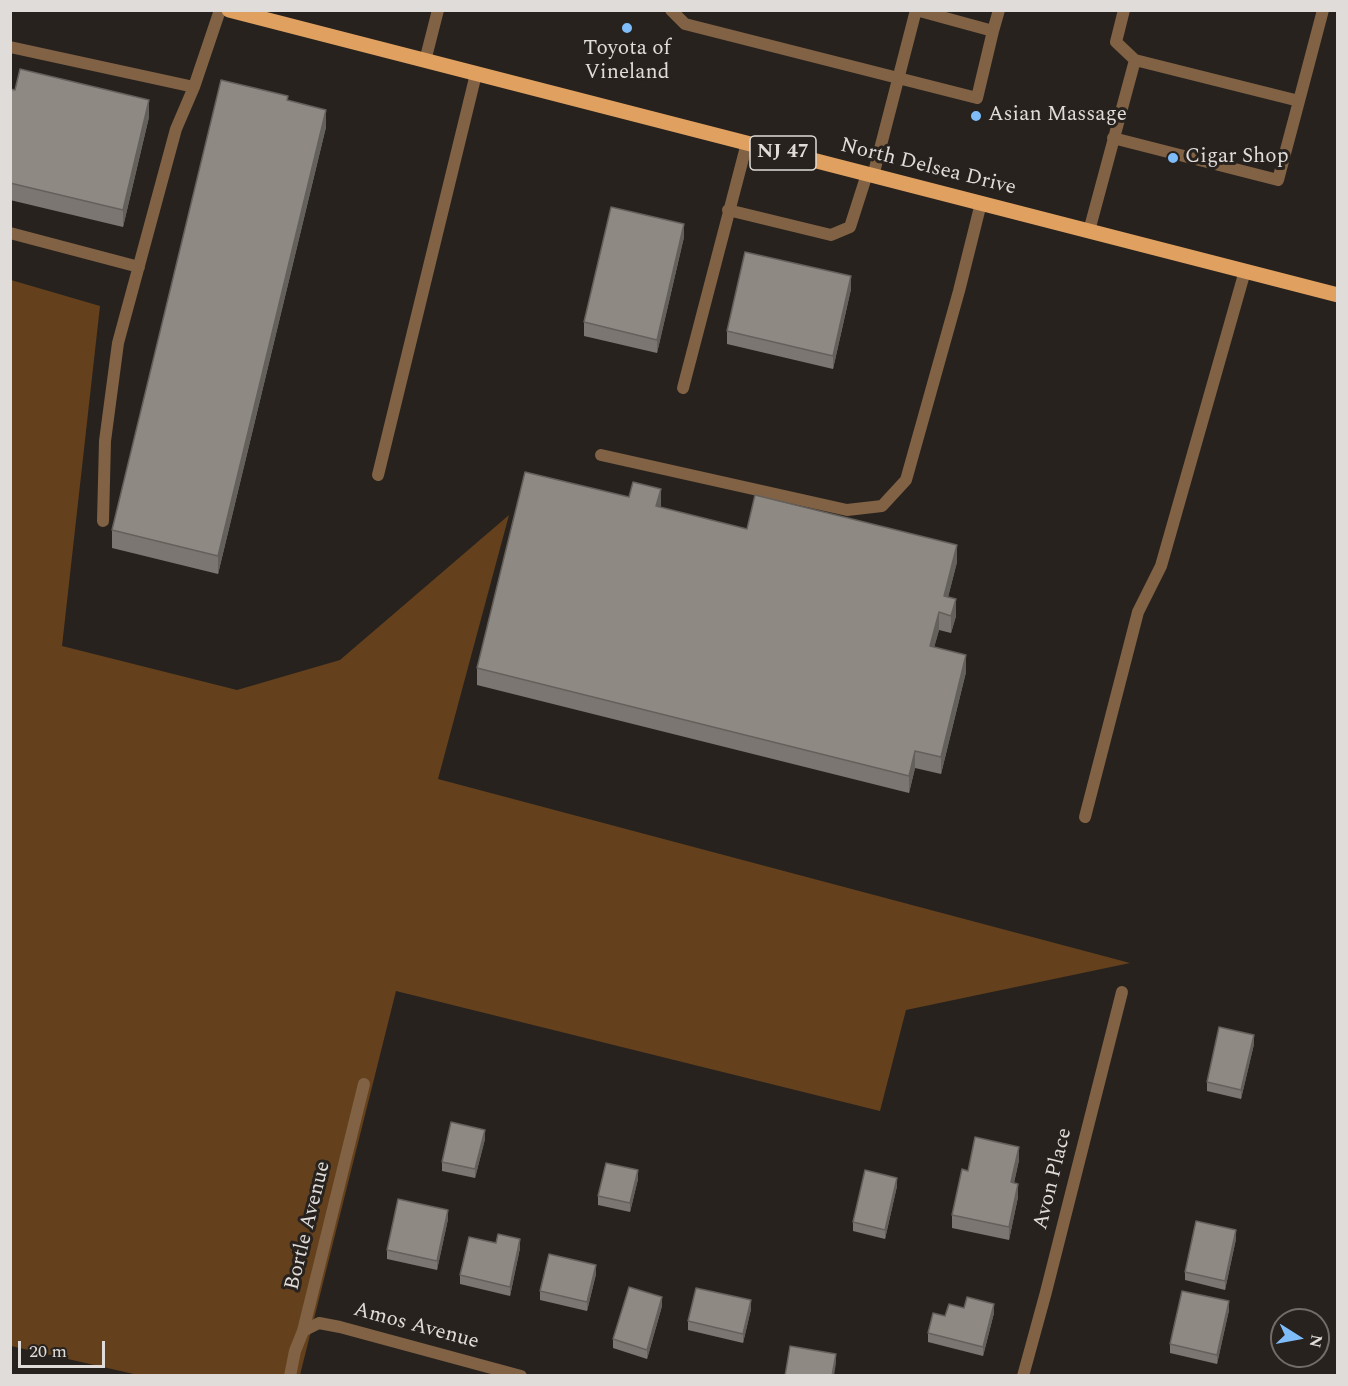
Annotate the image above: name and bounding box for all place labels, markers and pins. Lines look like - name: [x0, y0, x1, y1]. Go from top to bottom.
- marker: Toyota of Vineland: [620, 21, 634, 35]
- place label: Toyota of Vineland: [583, 37, 671, 87]
- place label: Asian Massage: [988, 103, 1127, 129]
- marker: Asian Massage: [969, 109, 983, 123]
- place label: Cigar Shop: [1185, 145, 1289, 171]
- marker: Cigar Shop: [1166, 151, 1180, 165]

